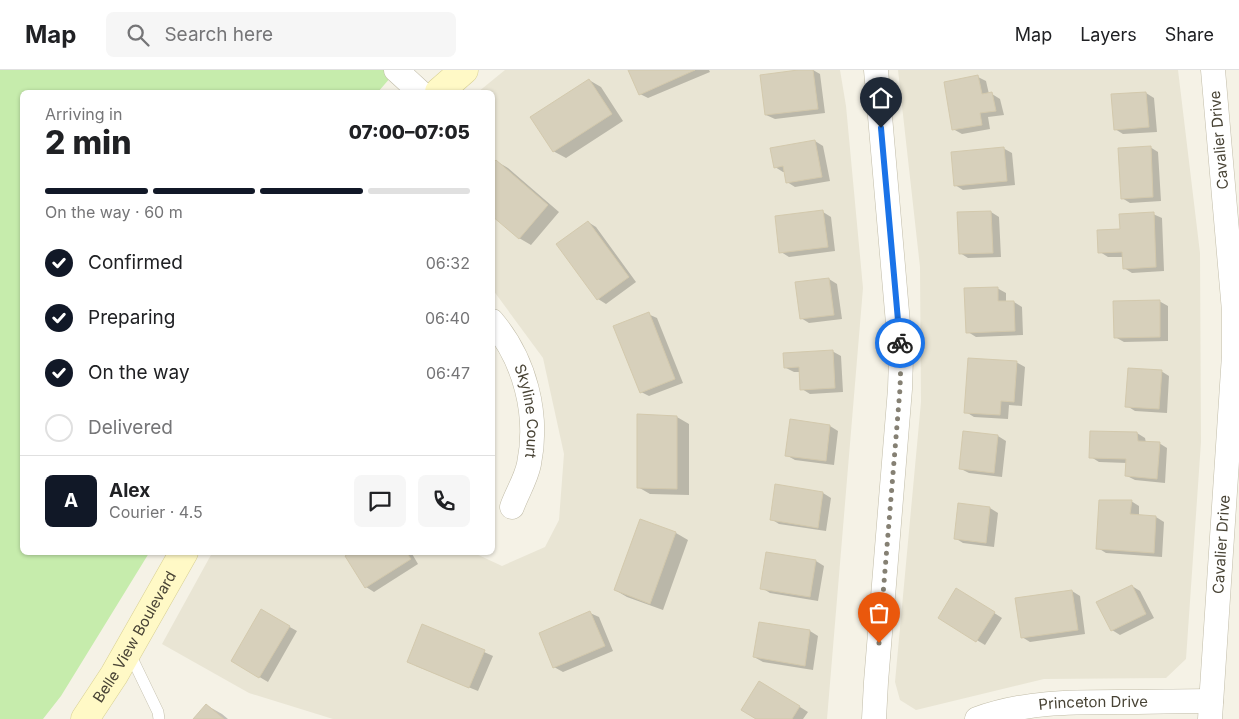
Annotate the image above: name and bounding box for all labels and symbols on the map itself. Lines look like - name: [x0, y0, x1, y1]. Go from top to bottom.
- pin: [860, 77, 902, 128]
- street label: Cavalier Drive: [1205, 90, 1232, 190]
- courier: [875, 318, 925, 368]
- street label: Skyline Court: [510, 361, 542, 460]
- street label: Cavalier Drive: [1208, 494, 1234, 594]
- street label: Belle View Boulevard: [88, 568, 180, 706]
- pin: [858, 592, 900, 643]
- street label: Princeton Drive: [1038, 692, 1148, 714]

